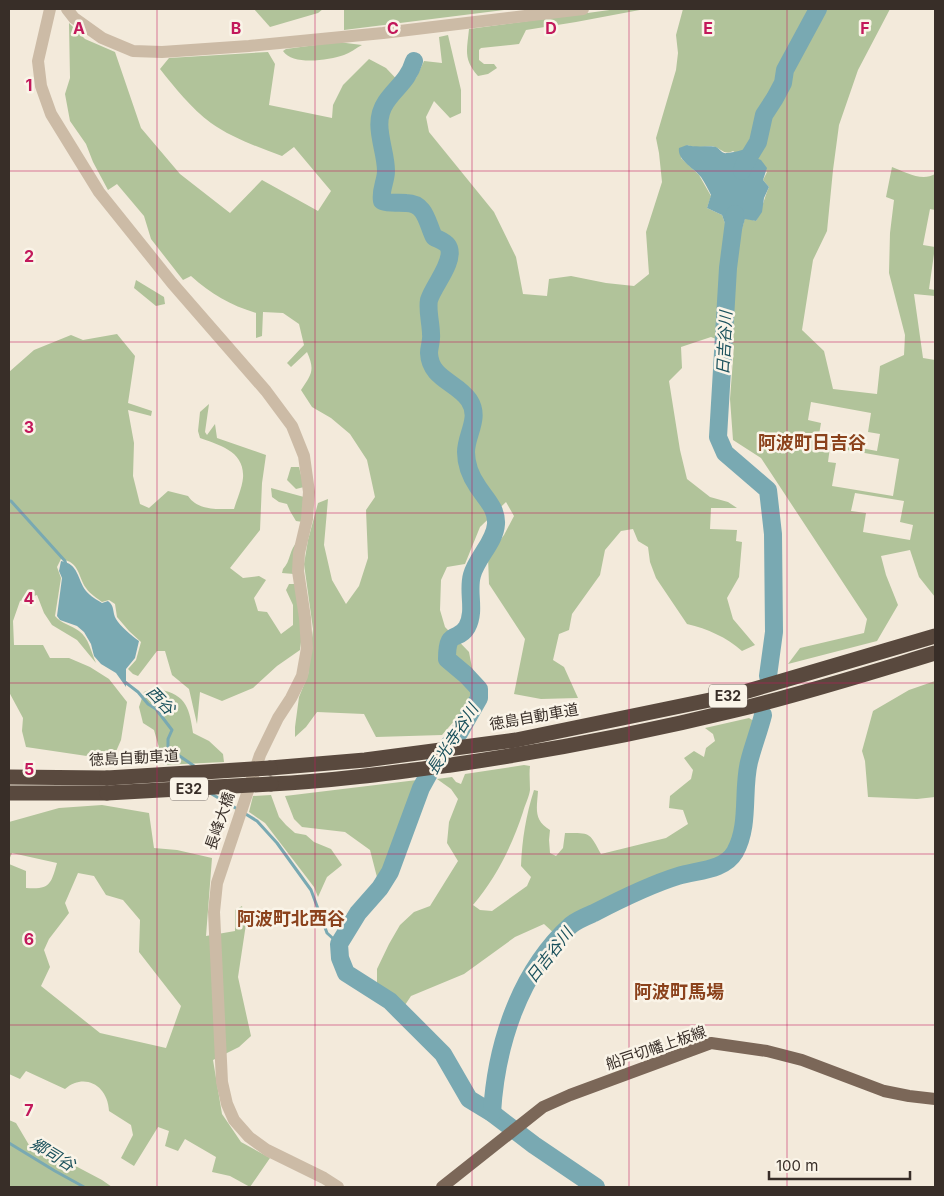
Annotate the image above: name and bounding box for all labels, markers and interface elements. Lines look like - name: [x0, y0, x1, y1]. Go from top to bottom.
- text: A: [73, 18, 85, 38]
- text: B: [231, 18, 241, 38]
- text: C: [387, 18, 399, 38]
- text: D: [545, 18, 557, 38]
- text: E: [703, 18, 713, 38]
- text: F: [860, 18, 870, 38]
- text: 1: [26, 75, 32, 95]
- text: 2: [24, 246, 34, 266]
- water label: 日吉谷川: [712, 309, 736, 375]
- text: 3: [24, 417, 34, 437]
- district label: 阿波町日吉谷: [758, 432, 866, 453]
- text: 4: [24, 588, 35, 608]
- water label: 西谷: [143, 682, 181, 720]
- road number: E32: [709, 684, 747, 708]
- water label: 長光寺谷川: [422, 698, 483, 778]
- street label: 徳島自動車道: [488, 699, 580, 734]
- street label: 徳島自動車道: [89, 746, 179, 769]
- text: 5: [24, 759, 34, 779]
- road number: E32: [170, 778, 208, 801]
- street label: 長峰大橋: [201, 789, 238, 852]
- district label: 阿波町北西谷: [237, 908, 345, 929]
- water label: 日吉谷川: [521, 922, 578, 986]
- text: 6: [24, 929, 34, 949]
- district label: 阿波町馬場: [634, 981, 724, 1002]
- street label: 船戸切幡上板線: [603, 1021, 709, 1074]
- text: 7: [24, 1100, 34, 1120]
- water label: 郷司谷: [27, 1133, 80, 1176]
- scale bar: [769, 1148, 910, 1180]
- text: 100 m: [776, 1156, 818, 1175]

